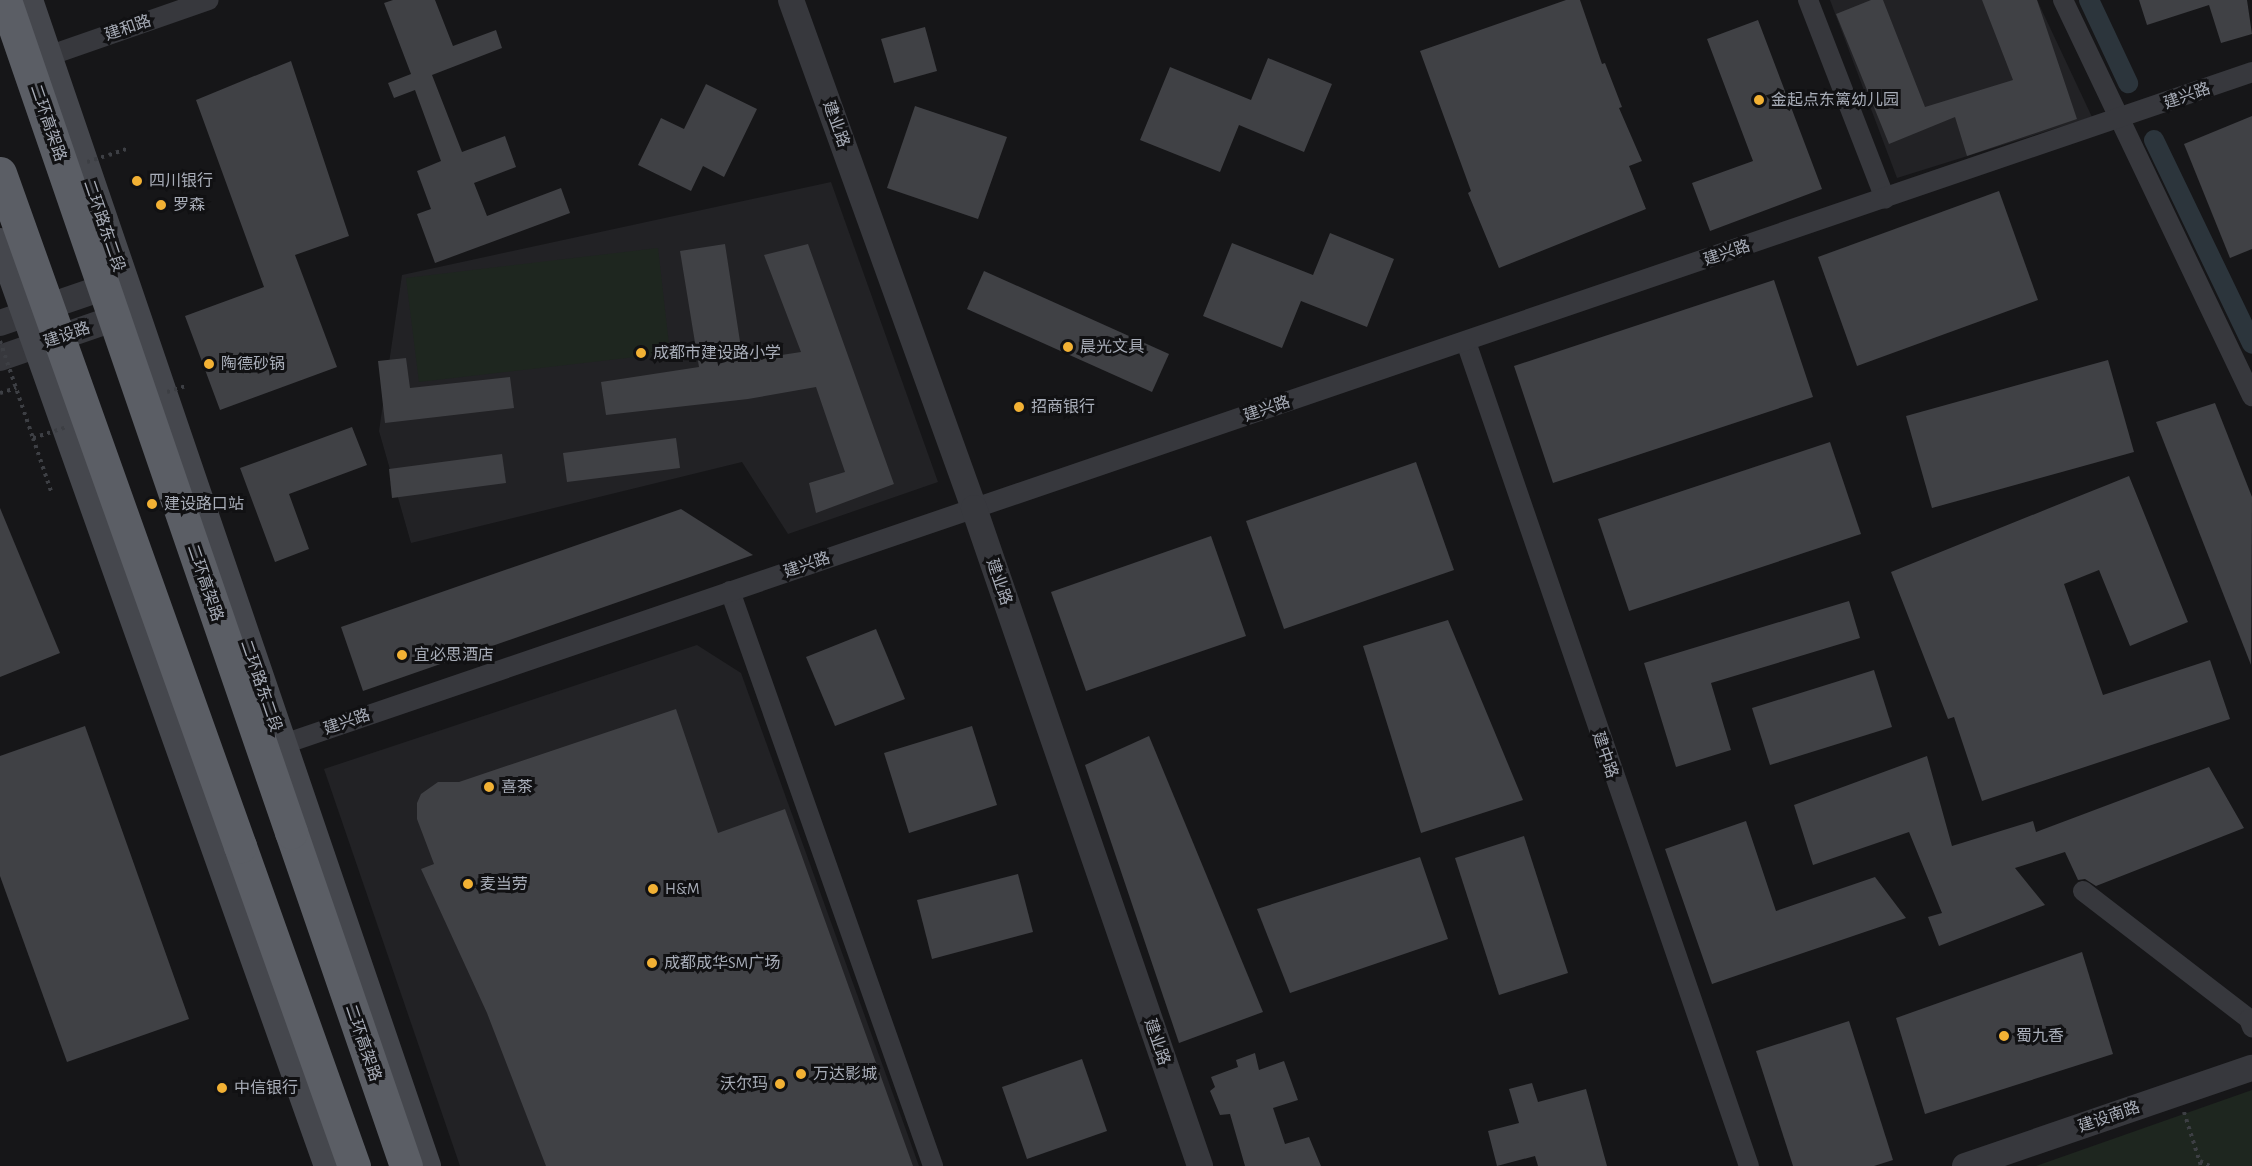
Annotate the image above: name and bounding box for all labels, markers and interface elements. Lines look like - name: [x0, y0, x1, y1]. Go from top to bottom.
- street label: 建和路: [102, 11, 154, 45]
- street label: 建兴路: [2161, 79, 2213, 113]
- street label: 二环高架路: [26, 82, 70, 164]
- place label: 金起点东篱幼儿园: [1771, 90, 1899, 110]
- marker: 金起点东篱幼儿园: [1752, 93, 1766, 107]
- street label: 建业路: [819, 98, 853, 150]
- place label: 四川银行: [149, 171, 213, 191]
- marker: 四川银行: [130, 174, 144, 188]
- street label: 二环路东二段: [79, 177, 129, 275]
- place label: 罗森: [173, 195, 205, 215]
- marker: 罗森: [154, 198, 168, 212]
- street label: 建兴路: [1701, 236, 1753, 270]
- street label: 建设路: [41, 318, 93, 352]
- place label: 晨光文具: [1080, 337, 1144, 357]
- marker: 晨光文具: [1061, 340, 1075, 354]
- place label: 成都市建设路小学: [653, 343, 781, 363]
- marker: 成都市建设路小学: [634, 346, 648, 360]
- place label: 陶德砂锅: [221, 354, 285, 374]
- marker: 陶德砂锅: [202, 357, 216, 371]
- street label: 建兴路: [1241, 392, 1293, 426]
- place label: 招商银行: [1031, 397, 1095, 417]
- marker: 招商银行: [1012, 400, 1026, 414]
- place label: 建设路口站: [164, 494, 244, 514]
- marker: 建设路口站: [145, 497, 159, 511]
- street label: 二环高架路: [183, 542, 227, 624]
- street label: 建兴路: [781, 548, 833, 582]
- street label: 建业路: [982, 556, 1016, 608]
- street label: 二环路东二段: [236, 637, 286, 735]
- place label: 宜必思酒店: [414, 645, 494, 665]
- marker: 宜必思酒店: [395, 648, 409, 662]
- street label: 建兴路: [321, 705, 373, 739]
- street label: 建中路: [1588, 729, 1622, 781]
- place label: 喜茶: [501, 777, 533, 797]
- marker: 喜茶: [482, 780, 496, 794]
- place label: 麦当劳: [480, 874, 528, 894]
- marker: 麦当劳: [461, 877, 475, 891]
- place label: H&M: [665, 879, 700, 899]
- marker: H&M: [646, 882, 660, 896]
- place label: 成都成华SM广场: [664, 953, 780, 973]
- marker: 成都成华SM广场: [645, 956, 659, 970]
- street label: 二环高架路: [341, 1002, 385, 1084]
- street label: 建业路: [1140, 1016, 1174, 1068]
- place label: 蜀九香: [2016, 1026, 2064, 1046]
- marker: 蜀九香: [1997, 1029, 2011, 1043]
- place label: 万达影城: [813, 1064, 877, 1084]
- marker: 万达影城: [794, 1067, 808, 1081]
- place label: 沃尔玛: [720, 1074, 768, 1094]
- marker: 沃尔玛: [773, 1077, 787, 1091]
- place label: 中信银行: [234, 1078, 298, 1098]
- marker: 中信银行: [215, 1081, 229, 1095]
- street label: 建设南路: [2076, 1098, 2142, 1136]

